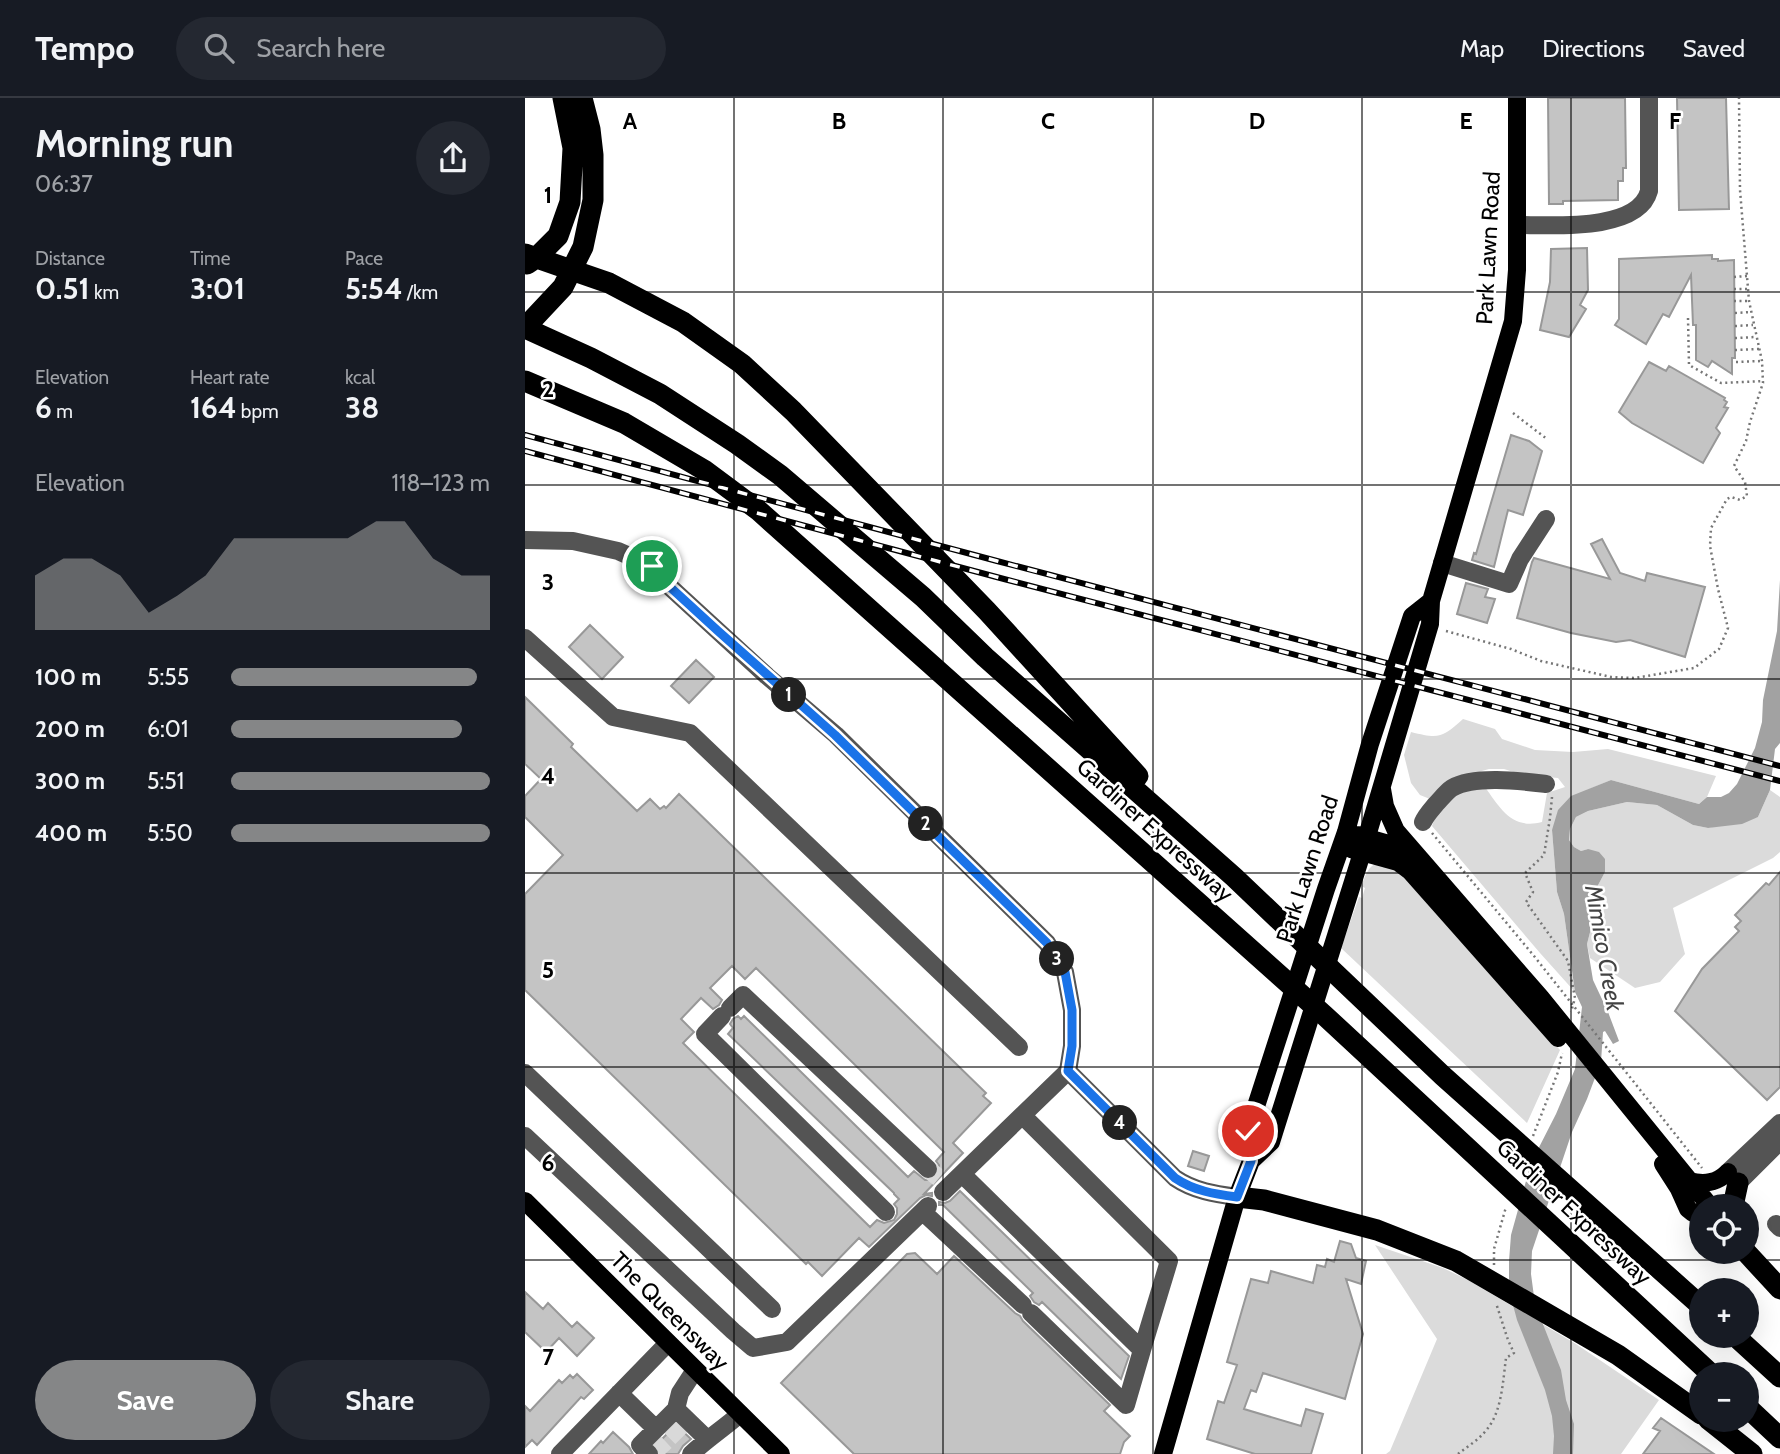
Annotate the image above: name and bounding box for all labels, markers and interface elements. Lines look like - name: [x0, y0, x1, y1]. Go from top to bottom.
- search box: [176, 17, 666, 80]
- text: Tempo: [35, 28, 134, 68]
- icon: search: [200, 29, 238, 67]
- text: Search here: [256, 32, 385, 64]
- text: Map: [1460, 34, 1504, 63]
- text: Directions: [1542, 34, 1645, 63]
- text: Saved: [1683, 34, 1745, 63]
- text: A: [623, 107, 638, 135]
- text: B: [832, 107, 846, 135]
- text: C: [1041, 107, 1055, 135]
- text: D: [1249, 107, 1265, 135]
- text: E: [1459, 107, 1473, 135]
- text: F: [1669, 107, 1681, 135]
- text: Morning run: [35, 120, 234, 167]
- button: share: [416, 121, 490, 195]
- text: 06:37: [35, 170, 93, 198]
- street label: Park Lawn Road: [1470, 171, 1506, 325]
- text: 1: [544, 181, 552, 209]
- text: Distance: [35, 247, 105, 270]
- text: Time: [190, 247, 230, 270]
- text: Pace: [345, 247, 383, 270]
- text: 0.51: [35, 270, 90, 307]
- text: 3:01: [190, 270, 245, 307]
- text: 5:54: [345, 270, 403, 307]
- text: km: [90, 281, 119, 304]
- text: /km: [403, 281, 438, 304]
- text: Elevation: [35, 366, 109, 389]
- text: Heart rate: [190, 366, 270, 389]
- text: kcal: [345, 366, 375, 389]
- text: 2: [542, 375, 554, 403]
- text: 6: [35, 389, 52, 426]
- text: 164: [190, 389, 237, 426]
- text: 38: [345, 389, 379, 426]
- text: m: [52, 400, 73, 423]
- text: bpm: [237, 400, 279, 423]
- text: Elevation: [35, 469, 125, 497]
- text: 118–123 m: [392, 469, 490, 497]
- pin: [622, 536, 682, 596]
- icon: arrive: [633, 547, 671, 585]
- text: 3: [542, 568, 554, 596]
- text: 100 m: [35, 663, 101, 691]
- text: 5:55: [147, 663, 189, 691]
- pin: 1: [771, 678, 807, 712]
- text: 1: [785, 683, 792, 706]
- text: 200 m: [35, 715, 105, 743]
- text: 6:01: [147, 715, 188, 743]
- street label: Gardiner Expressway: [1071, 752, 1239, 908]
- text: 4: [541, 762, 555, 790]
- text: 300 m: [35, 767, 105, 795]
- text: 5:51: [147, 767, 184, 795]
- street label: Park Lawn Road: [1270, 792, 1344, 946]
- pin: 2: [909, 806, 943, 842]
- text: 2: [920, 812, 931, 835]
- text: 400 m: [35, 819, 107, 847]
- text: 5:50: [147, 819, 193, 847]
- water label: Mimico Creek: [1579, 882, 1630, 1014]
- pin: 3: [1039, 942, 1075, 976]
- text: 3: [1051, 947, 1062, 970]
- text: 5: [542, 956, 554, 984]
- pin: [1218, 1101, 1278, 1161]
- pin: 4: [1103, 1105, 1137, 1140]
- text: 4: [1114, 1111, 1125, 1134]
- icon: check: [1229, 1112, 1267, 1150]
- street label: Gardiner Expressway: [1491, 1133, 1657, 1291]
- text: 6: [542, 1149, 554, 1177]
- map controls: [1689, 1194, 1759, 1432]
- button: locate: [1689, 1194, 1759, 1264]
- street label: The Queensway: [605, 1246, 735, 1376]
- button: +: [1689, 1278, 1759, 1348]
- text: 7: [542, 1343, 554, 1371]
- button: Save: [35, 1360, 256, 1440]
- button: Share: [270, 1360, 490, 1440]
- button: −: [1689, 1362, 1759, 1432]

